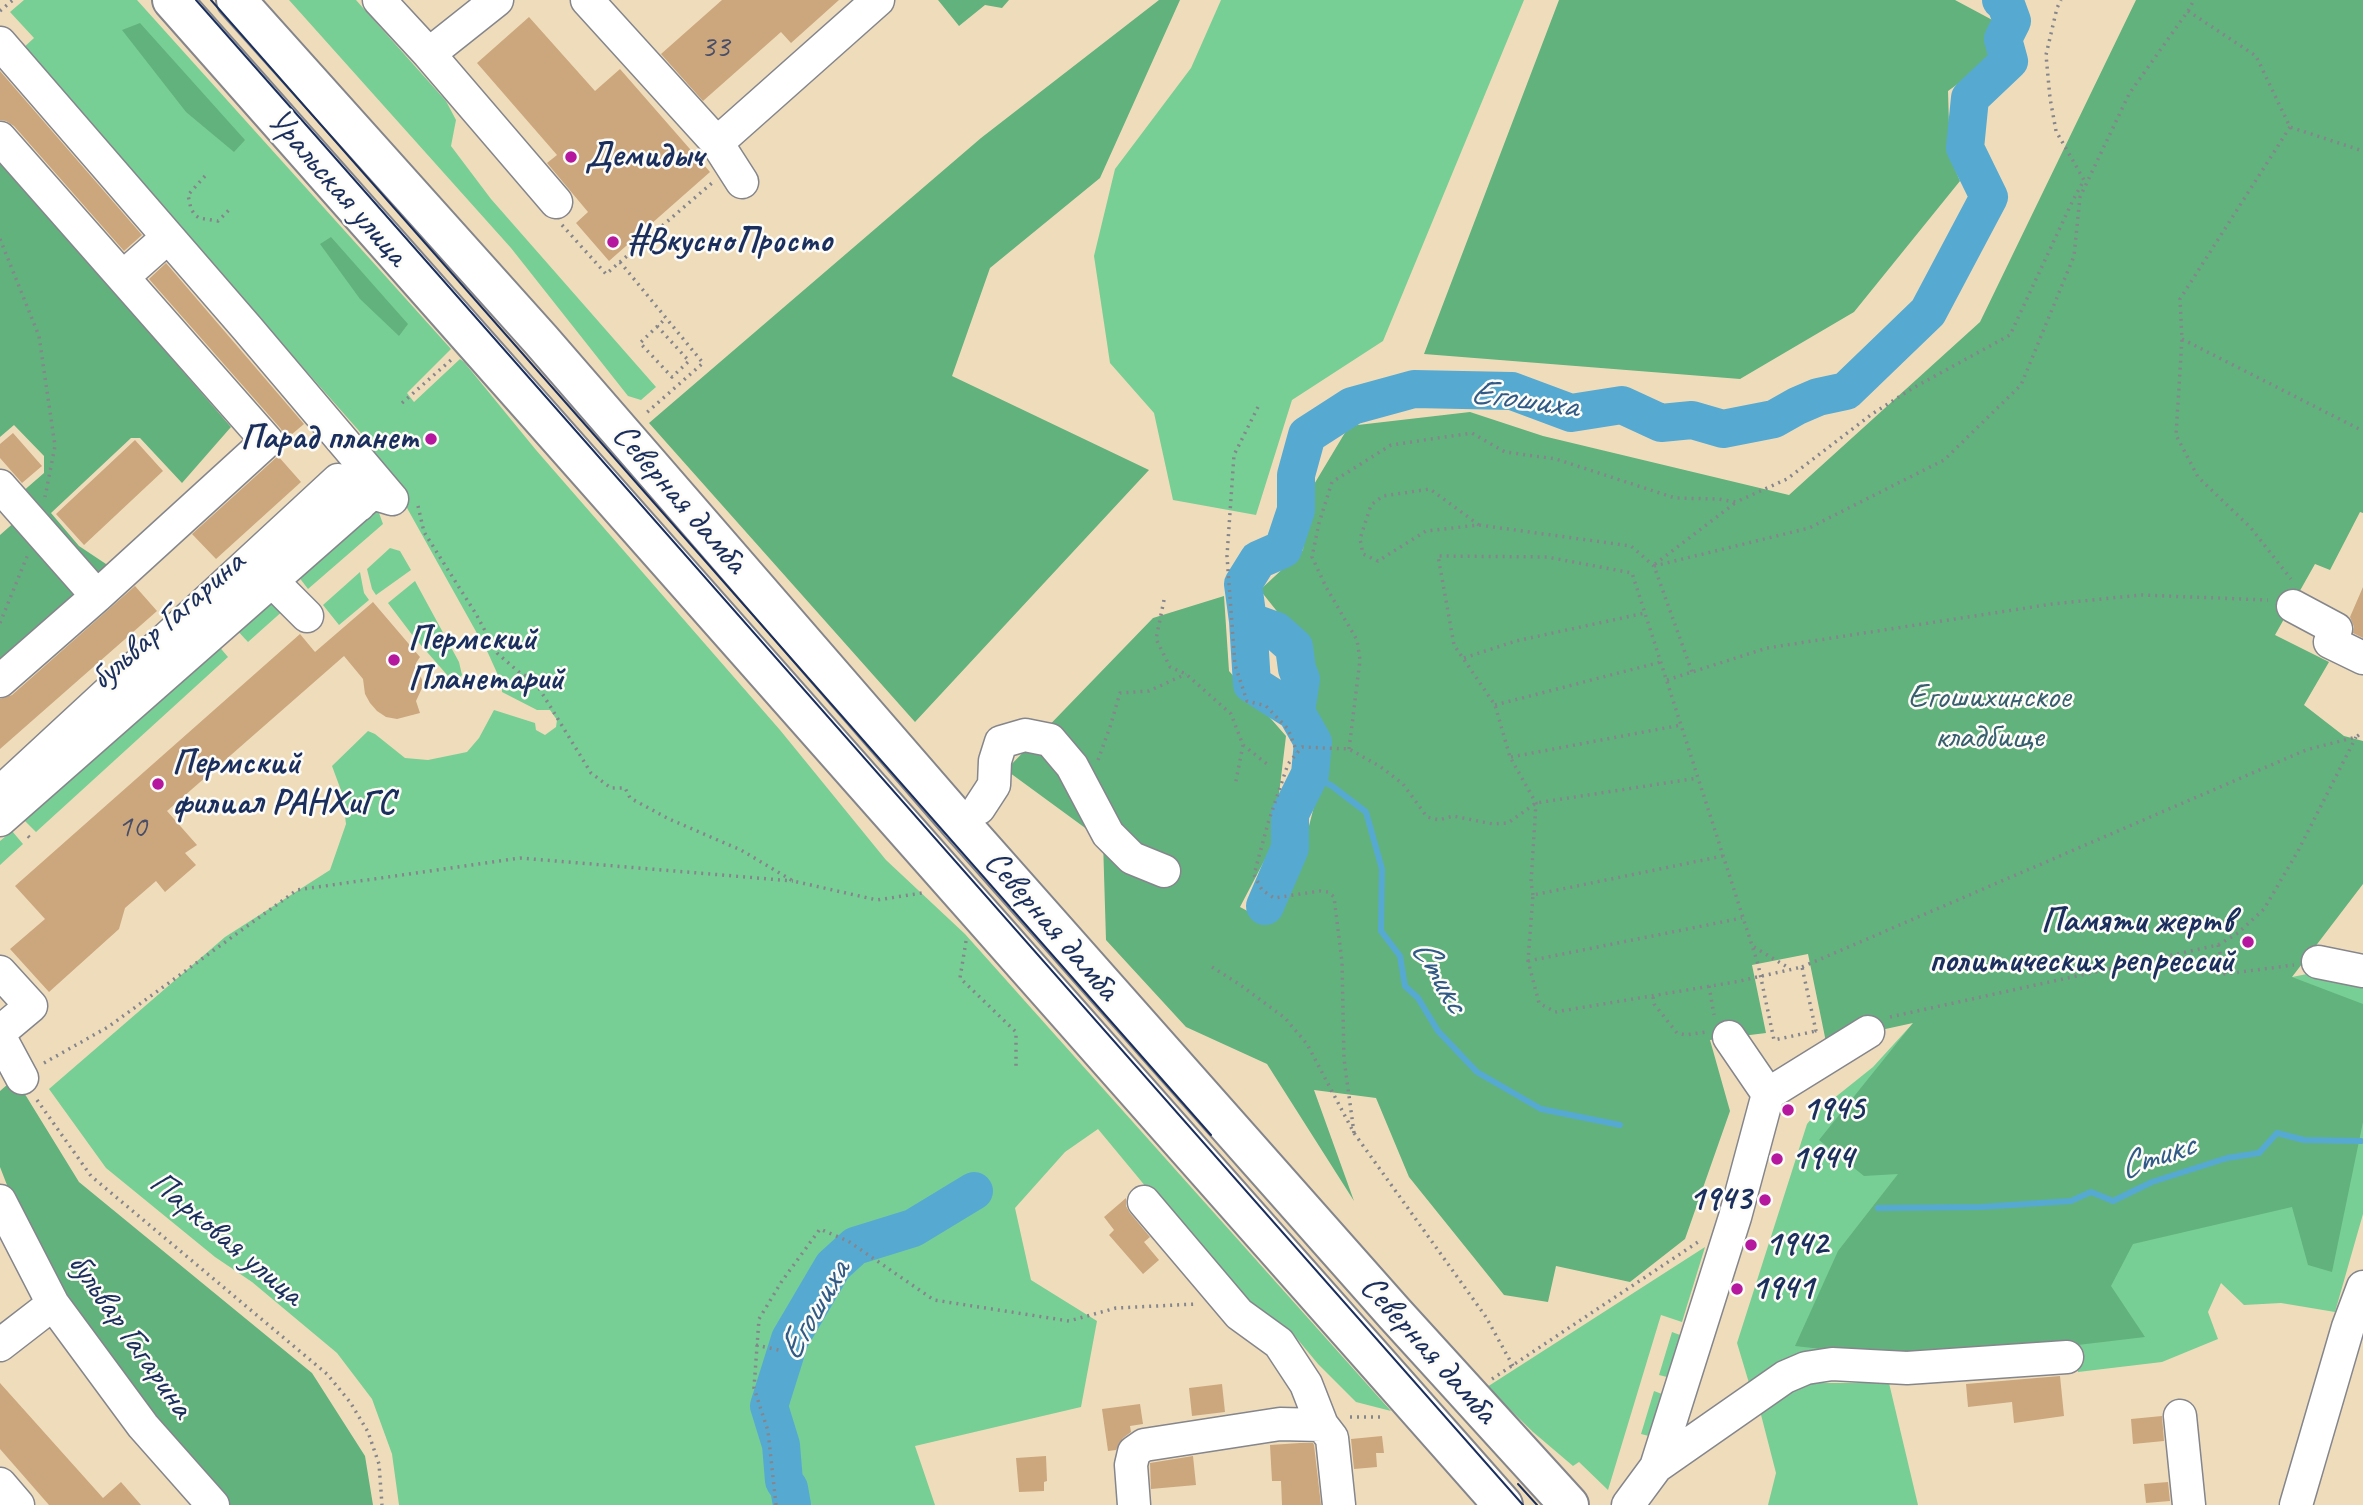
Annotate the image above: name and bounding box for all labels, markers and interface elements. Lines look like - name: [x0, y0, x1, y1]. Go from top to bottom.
- house number: 33: [701, 29, 729, 67]
- street label: Уральская улица: [257, 101, 417, 275]
- place label: Демидыч: [585, 136, 703, 178]
- marker: Демидыч: [563, 149, 579, 165]
- place label: #ВкусноПросто: [627, 221, 832, 263]
- marker: #ВкусноПросто: [605, 234, 621, 250]
- water label: Егошиха: [1468, 371, 1580, 429]
- street label: Северная дамба: [602, 415, 756, 583]
- place label: Парад планет: [241, 418, 417, 460]
- marker: Парад планет: [423, 431, 439, 447]
- street label: бульвар Гагарина: [82, 542, 254, 700]
- place label: Пермский Планетарий: [408, 619, 563, 701]
- marker: Пермский Планетарий: [386, 652, 402, 668]
- park label: Егошихинское кладбище: [1908, 677, 2070, 759]
- place label: Пермский филиал РАНХиГС: [172, 743, 395, 825]
- marker: Пермский филиал РАНХиГС: [150, 776, 166, 792]
- house number: 10: [118, 809, 146, 847]
- street label: Северная дамба: [974, 842, 1128, 1010]
- place label: Памяти жертв политических репрессий: [1929, 901, 2234, 983]
- water label: Стикс: [1400, 931, 1478, 1021]
- marker: Памяти жертв политических репрессий: [2240, 934, 2256, 950]
- place label: 1945: [1802, 1089, 1864, 1131]
- marker: 1945: [1780, 1102, 1796, 1118]
- water label: Стикс: [2113, 1123, 2201, 1191]
- place label: 1944: [1791, 1138, 1854, 1180]
- marker: 1944: [1769, 1151, 1785, 1167]
- street label: Парковая улица: [140, 1162, 312, 1316]
- place label: 1943: [1688, 1179, 1751, 1221]
- marker: 1943: [1757, 1192, 1773, 1208]
- place label: 1942: [1765, 1224, 1828, 1266]
- marker: 1942: [1743, 1237, 1759, 1253]
- street label: бульвар Гагарина: [58, 1245, 202, 1427]
- water label: Егошиха: [769, 1254, 861, 1368]
- street label: Северная дамба: [1350, 1267, 1506, 1433]
- place label: 1941: [1751, 1268, 1814, 1310]
- marker: 1941: [1729, 1281, 1745, 1297]

